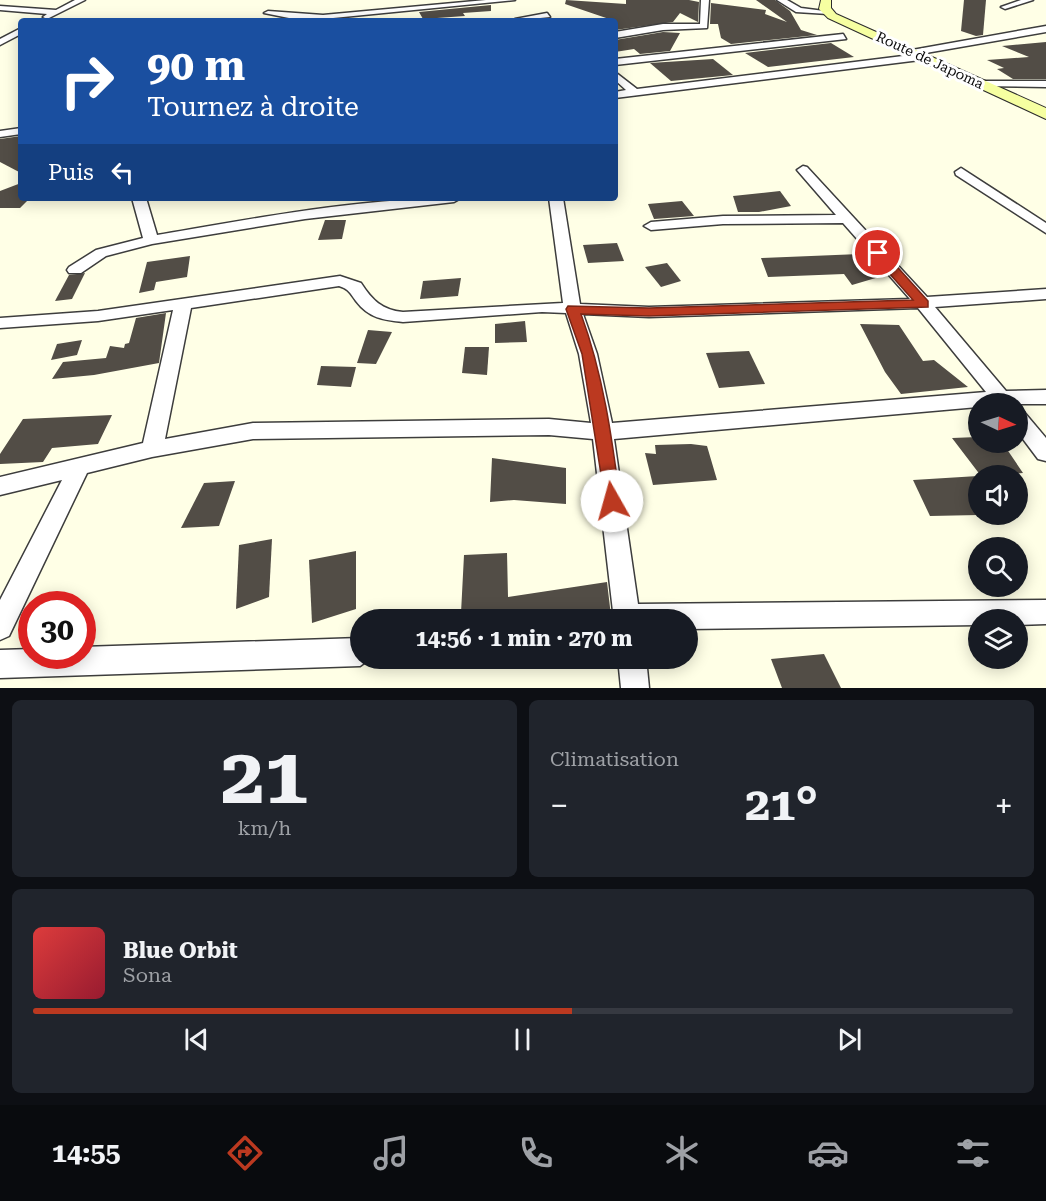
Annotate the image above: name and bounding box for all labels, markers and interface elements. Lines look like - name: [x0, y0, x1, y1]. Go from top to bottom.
- street label: Route de Japoma: [874, 28, 987, 92]
- text: 90 m: [147, 41, 245, 90]
- icon: right: [48, 42, 126, 120]
- text: Tournez à droite: [147, 91, 359, 123]
- icon: left: [106, 156, 139, 189]
- text: Puis: [48, 160, 94, 185]
- pin: [852, 227, 903, 278]
- icon: arrive: [861, 236, 894, 269]
- north arrow: [968, 393, 1028, 453]
- map controls: [968, 393, 1028, 669]
- button: sound: [968, 465, 1028, 525]
- position arrow: [580, 469, 644, 533]
- button: search: [968, 537, 1028, 597]
- speed limit sign: 30: [18, 591, 96, 669]
- button: layers: [968, 609, 1028, 669]
- text: 14:56 · 1 min · 270 m: [415, 626, 633, 651]
- text: 21: [221, 731, 308, 822]
- text: Climatisation: [550, 747, 679, 771]
- text: 21°: [745, 778, 818, 831]
- text: −: [550, 786, 568, 825]
- text: +: [995, 786, 1013, 825]
- text: km/h: [238, 816, 291, 840]
- text: Blue Orbit: [123, 938, 238, 963]
- text: Sona: [123, 963, 172, 987]
- icon: previous: [180, 1023, 213, 1056]
- icon: pause: [506, 1023, 539, 1056]
- icon: next: [833, 1023, 866, 1056]
- icon: directions: [224, 1132, 266, 1174]
- icon: music: [370, 1132, 412, 1174]
- icon: phone: [515, 1132, 557, 1174]
- icon: climate: [661, 1132, 703, 1174]
- icon: car: [807, 1132, 849, 1174]
- icon: filters: [952, 1132, 994, 1174]
- text: 14:55: [52, 1137, 121, 1169]

